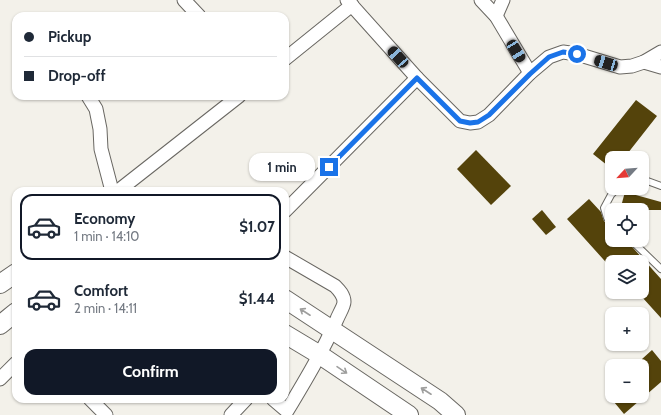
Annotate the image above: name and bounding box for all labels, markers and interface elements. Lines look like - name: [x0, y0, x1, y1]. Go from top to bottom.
- text: Pickup: [48, 28, 91, 46]
- car: [505, 38, 527, 64]
- car: [386, 44, 410, 70]
- route start: [568, 45, 586, 63]
- car: [593, 54, 619, 72]
- text: Drop-off: [48, 67, 106, 85]
- north arrow: [605, 151, 649, 195]
- map controls: [605, 151, 649, 403]
- callout: 1 min: [249, 153, 315, 181]
- route end: [320, 158, 338, 176]
- text: 1 min: [267, 159, 297, 175]
- button: locate: [605, 203, 649, 247]
- icon: car: [26, 209, 62, 245]
- text: Economy: [74, 210, 135, 228]
- text: $1.07: [239, 218, 275, 236]
- text: 1 min · 14:10: [74, 228, 139, 244]
- button: layers: [605, 255, 649, 299]
- icon: car: [26, 281, 62, 317]
- text: Comfort: [74, 282, 128, 300]
- text: $1.44: [239, 290, 275, 308]
- text: 2 min · 14:11: [74, 300, 137, 316]
- button: +: [605, 307, 649, 351]
- one-way arrow: [300, 308, 311, 316]
- button: Confirm: [24, 349, 277, 395]
- button: −: [605, 359, 649, 403]
- one-way arrow: [336, 366, 347, 374]
- one-way arrow: [420, 387, 431, 395]

